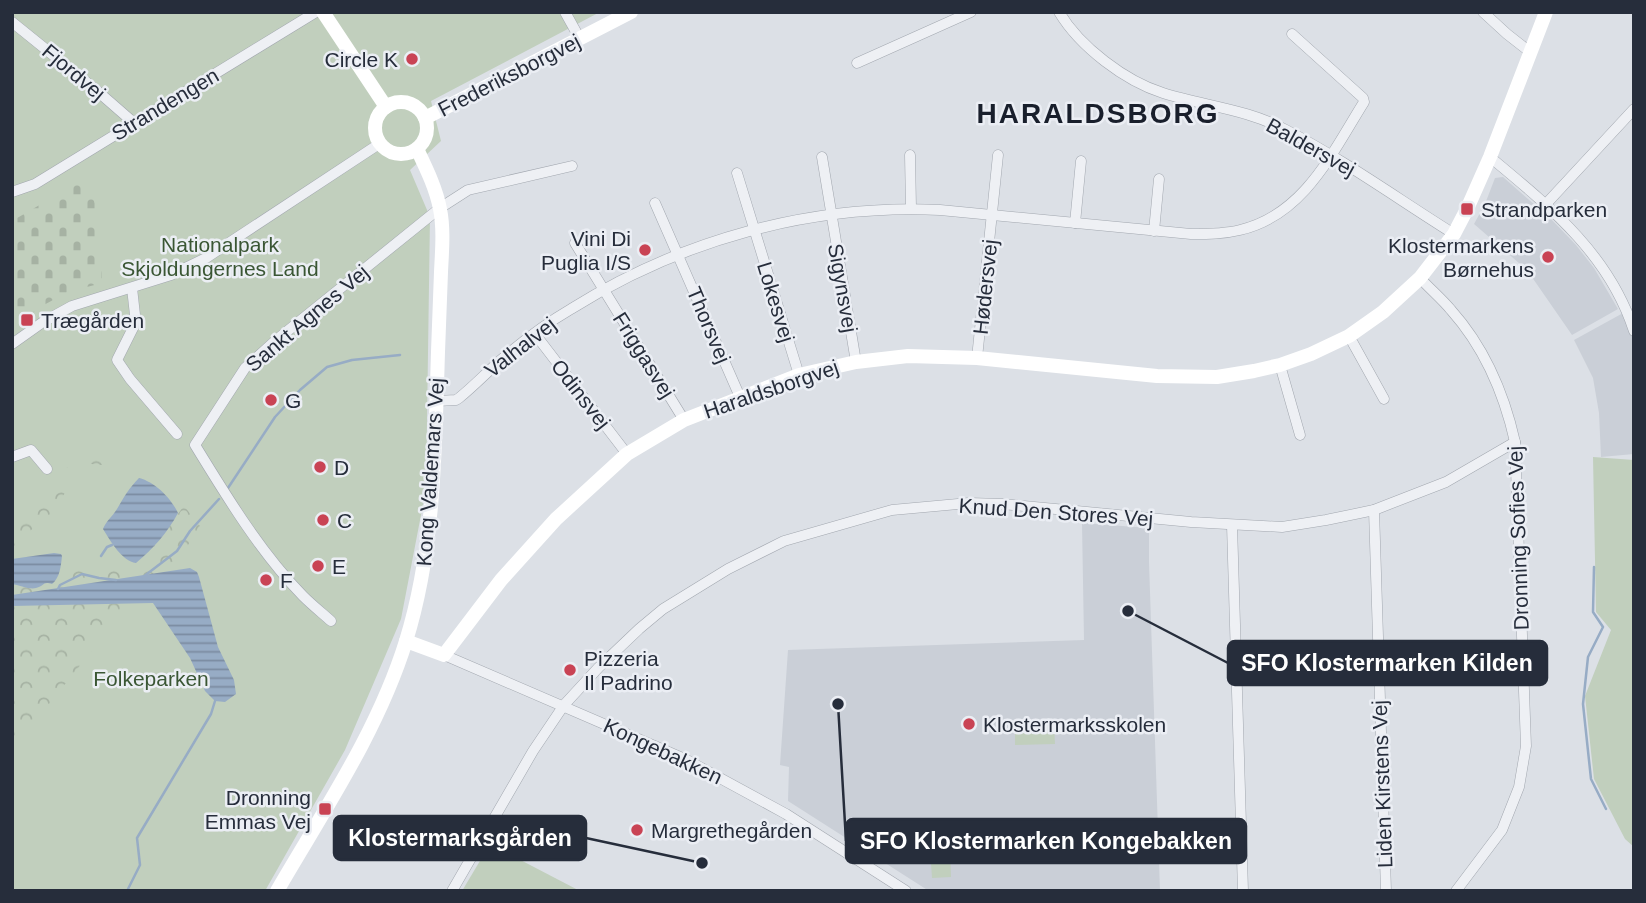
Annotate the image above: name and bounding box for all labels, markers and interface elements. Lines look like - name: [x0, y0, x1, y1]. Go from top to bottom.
- street label: Frederiksborgvej: [434, 29, 584, 121]
- street label: Fjordvej: [38, 39, 110, 105]
- place label: Circle K: [324, 48, 398, 71]
- marker: Circle K: [404, 51, 420, 67]
- street label: Strandengen: [108, 63, 222, 145]
- district label: HARALDSBORG: [977, 98, 1219, 129]
- street label: Baldersvej: [1263, 113, 1359, 181]
- place label: Strandparken: [1481, 198, 1607, 221]
- marker: Strandparken: [1459, 201, 1475, 217]
- place label: Vini Di Puglia I/S: [541, 227, 631, 274]
- park label: Nationalpark Skjoldungernes Land: [121, 233, 319, 280]
- place label: Klostermarkens Børnehus: [1388, 234, 1534, 281]
- street label: Hødersvej: [969, 238, 1001, 336]
- marker: Vini Di Puglia I/S: [637, 242, 653, 258]
- street label: Sigynsvej: [824, 242, 862, 334]
- marker: Klostermarkens Børnehus: [1540, 249, 1556, 265]
- street label: Lokesvej: [753, 259, 799, 345]
- street label: Sankt Agnes Vej: [241, 260, 373, 376]
- street label: Thorsvej: [683, 283, 735, 367]
- street label: Friggasvej: [609, 308, 679, 402]
- place label: Trægården: [41, 309, 144, 332]
- marker: Trægården: [19, 312, 35, 328]
- street label: Valhalvej: [480, 312, 560, 382]
- street label: Odinsvej: [547, 355, 615, 433]
- street label: Haraldsborgvej: [700, 355, 842, 423]
- street label: Kong Valdemars Vej: [412, 377, 448, 567]
- place label: G: [285, 389, 301, 412]
- marker: G: [263, 392, 279, 408]
- street label: Dronning Sofies Vej: [1503, 445, 1533, 631]
- place label: D: [334, 456, 349, 479]
- marker: D: [312, 459, 328, 475]
- street label: Knud Den Stores Vej: [958, 494, 1154, 530]
- place label: C: [337, 509, 352, 532]
- marker: C: [315, 512, 331, 528]
- place label: E: [332, 555, 346, 578]
- marker: E: [310, 558, 326, 574]
- place label: F: [280, 569, 293, 592]
- marker: F: [258, 572, 274, 588]
- callout: SFO Klostermarken Kilden: [1228, 641, 1547, 685]
- place label: Pizzeria Il Padrino: [584, 647, 673, 694]
- text: SFO Klostermarken Kilden: [1241, 650, 1533, 676]
- marker: Pizzeria Il Padrino: [562, 662, 578, 678]
- park label: Folkeparken: [93, 667, 209, 690]
- street label: Liden Kirstens Vej: [1368, 700, 1396, 868]
- street label: Kongebakken: [600, 713, 726, 789]
- place label: Klostermarksskolen: [983, 713, 1166, 736]
- marker: Klostermarksskolen: [961, 716, 977, 732]
- place label: Dronning Emmas Vej: [205, 786, 311, 833]
- marker: Dronning Emmas Vej: [317, 801, 333, 817]
- callout: Klostermarksgården: [334, 816, 586, 860]
- place label: Margrethegården: [651, 819, 812, 842]
- callout: SFO Klostermarken Kongebakken: [846, 819, 1246, 863]
- marker: Margrethegården: [629, 822, 645, 838]
- text: Klostermarksgården: [348, 825, 572, 851]
- text: SFO Klostermarken Kongebakken: [860, 828, 1232, 854]

